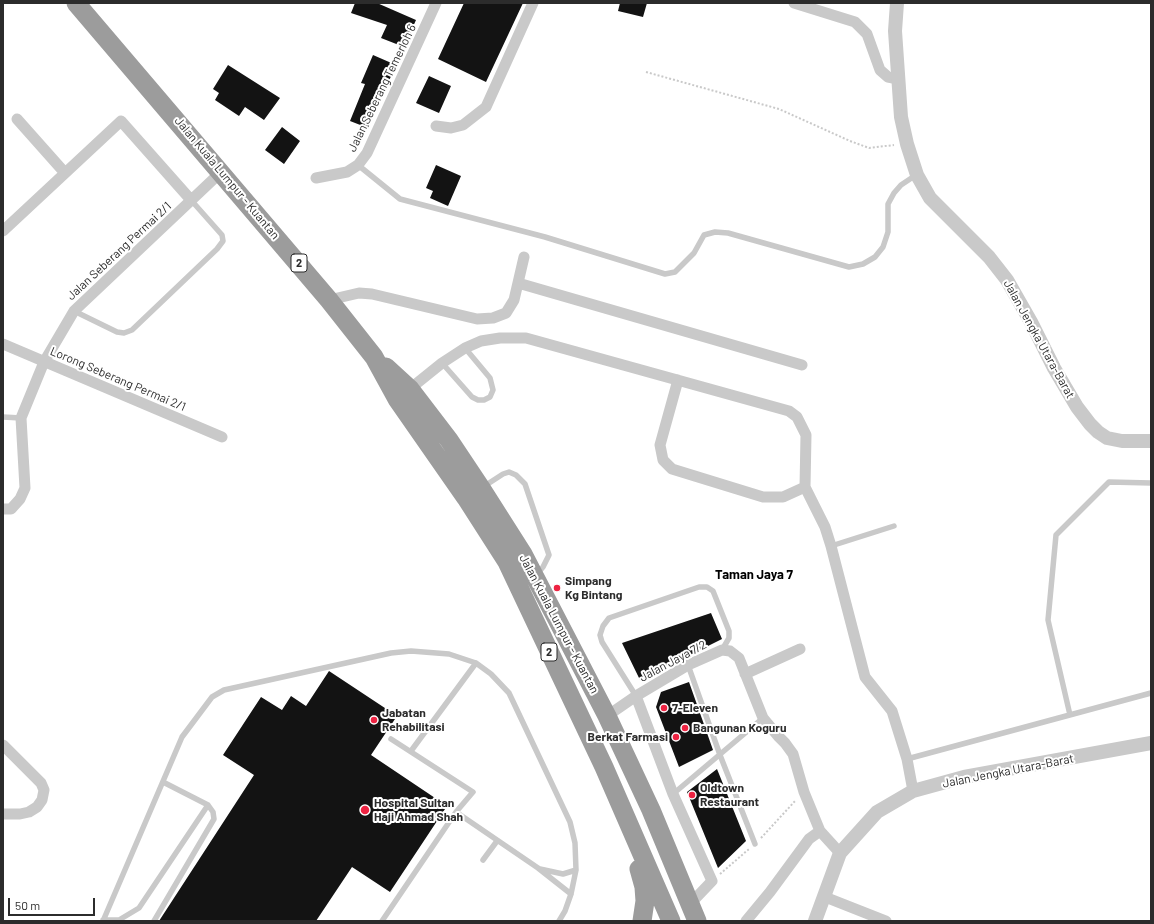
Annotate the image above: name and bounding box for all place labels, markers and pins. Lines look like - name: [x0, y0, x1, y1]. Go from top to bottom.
- place label: Simpang Kg Bintang: [565, 574, 622, 602]
- marker: Simpang Kg Bintang: [552, 583, 562, 593]
- place label: 7-Eleven: [672, 701, 718, 715]
- marker: 7-Eleven: [659, 703, 669, 713]
- place label: Jabatan Rehabilitasi: [382, 706, 445, 734]
- marker: Jabatan Rehabilitasi: [369, 715, 379, 725]
- place label: Bangunan Koguru: [693, 721, 786, 735]
- marker: Bangunan Koguru: [680, 723, 690, 733]
- place label: Berkat Farmasi: [588, 730, 668, 744]
- marker: Berkat Farmasi: [671, 732, 681, 742]
- place label: Oldtown Restaurant: [700, 781, 759, 809]
- marker: Oldtown Restaurant: [687, 790, 697, 800]
- place label: Hospital Sultan Haji Ahmad Shah: [374, 796, 463, 824]
- marker: Hospital Sultan Haji Ahmad Shah: [359, 804, 371, 816]

